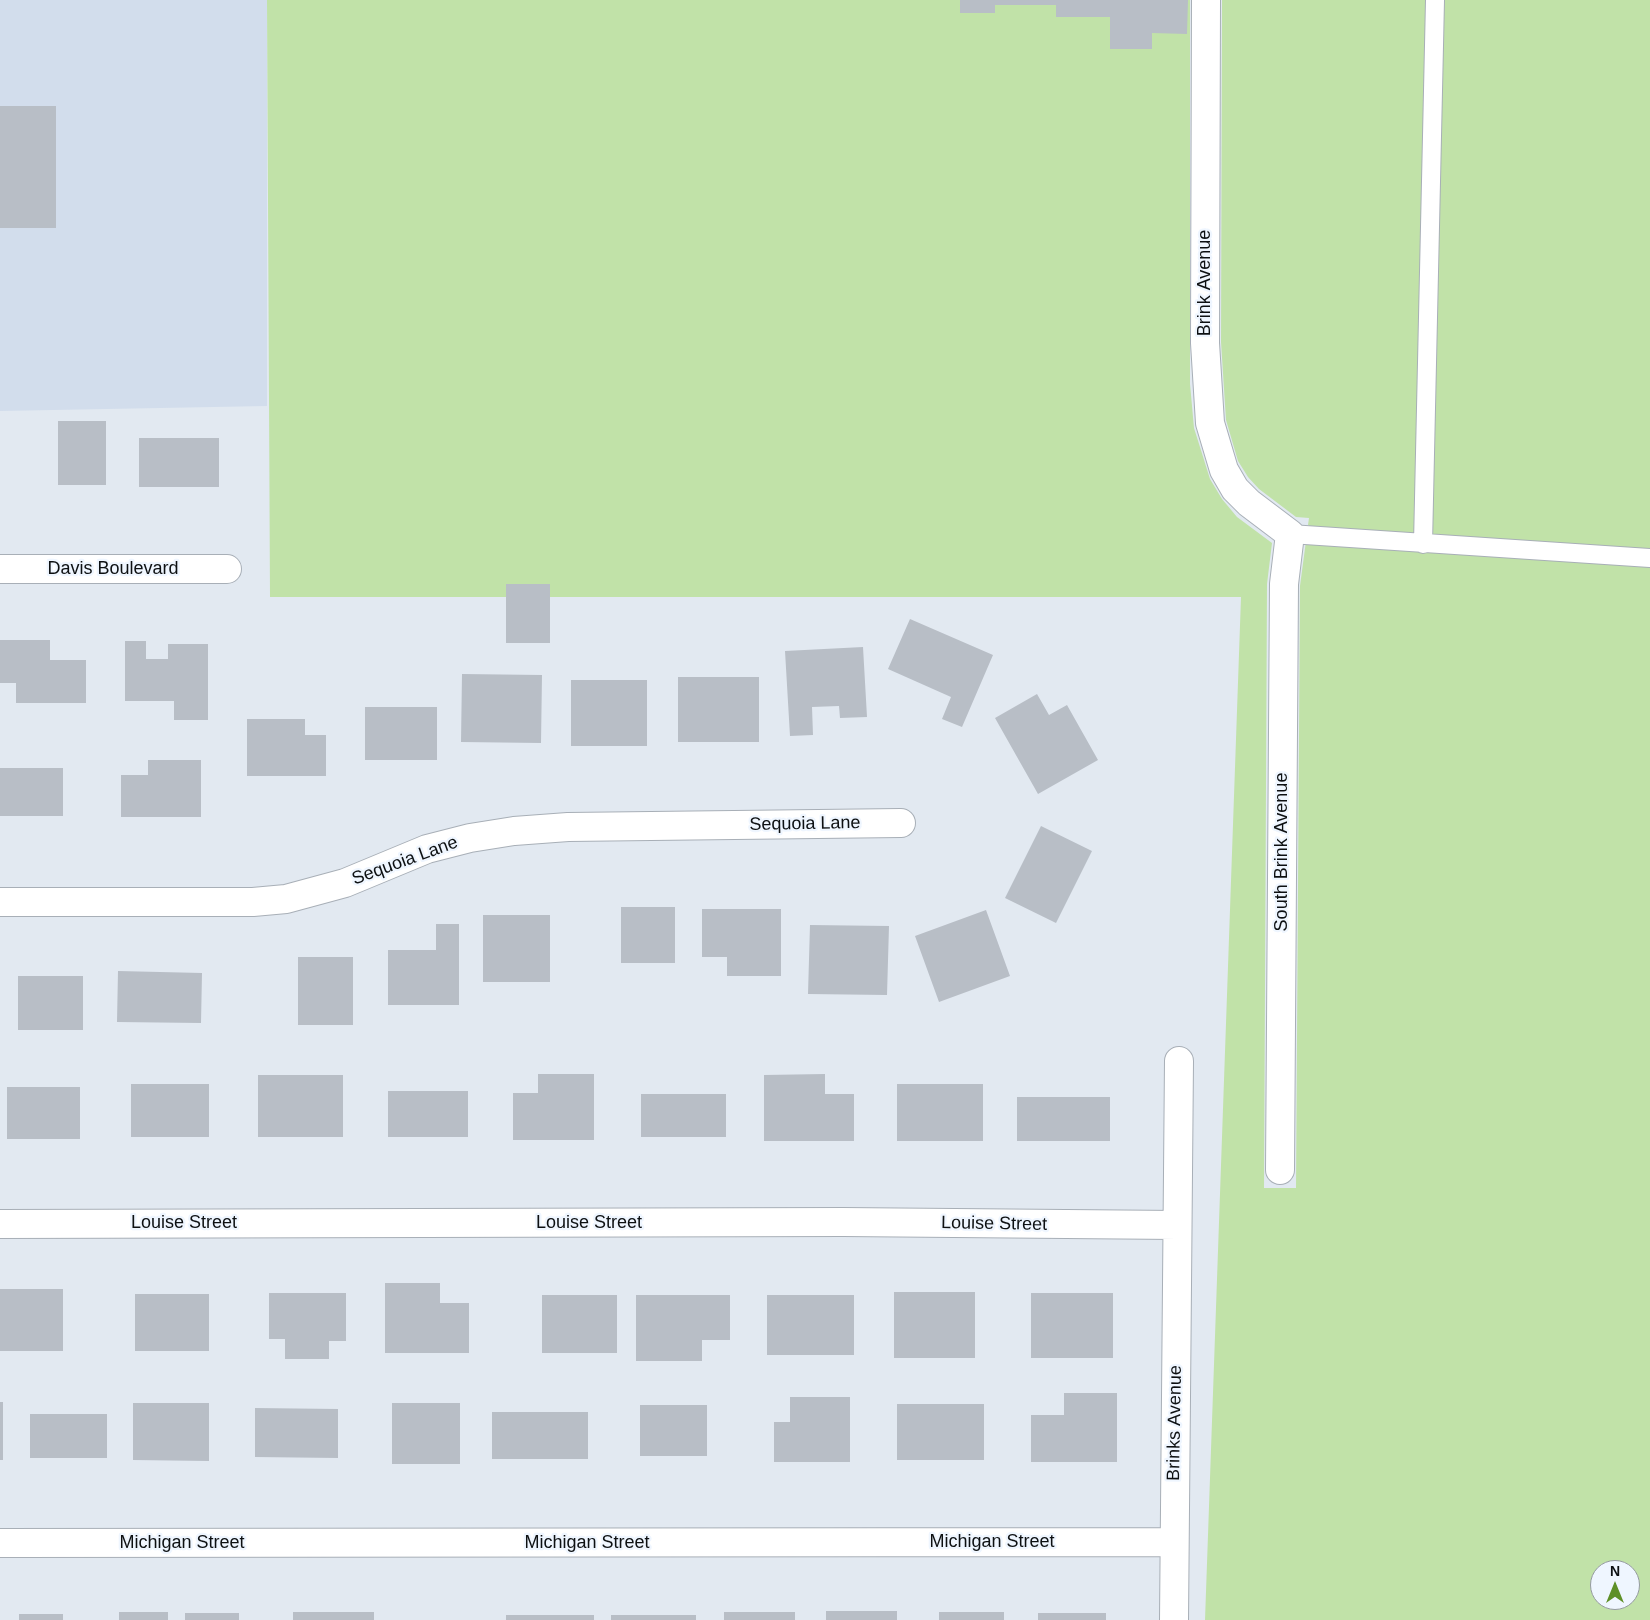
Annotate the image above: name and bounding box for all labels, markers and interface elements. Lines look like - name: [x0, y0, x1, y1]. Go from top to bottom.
- street label: Brink Avenue: [1194, 230, 1216, 336]
- street label: Davis Boulevard: [47, 558, 179, 580]
- street label: South Brink Avenue: [1271, 773, 1293, 931]
- street label: Sequoia Lane: [749, 812, 861, 836]
- street label: Sequoia Lane: [349, 832, 461, 890]
- street label: Louise Street: [131, 1212, 237, 1234]
- street label: Louise Street: [536, 1212, 642, 1234]
- street label: Louise Street: [941, 1212, 1047, 1236]
- street label: Brinks Avenue: [1163, 1365, 1187, 1481]
- street label: Michigan Street: [929, 1531, 1055, 1553]
- street label: Michigan Street: [119, 1532, 245, 1554]
- street label: Michigan Street: [524, 1532, 650, 1554]
- north arrow: [1590, 1560, 1640, 1610]
- text: N: [1610, 1563, 1620, 1579]

